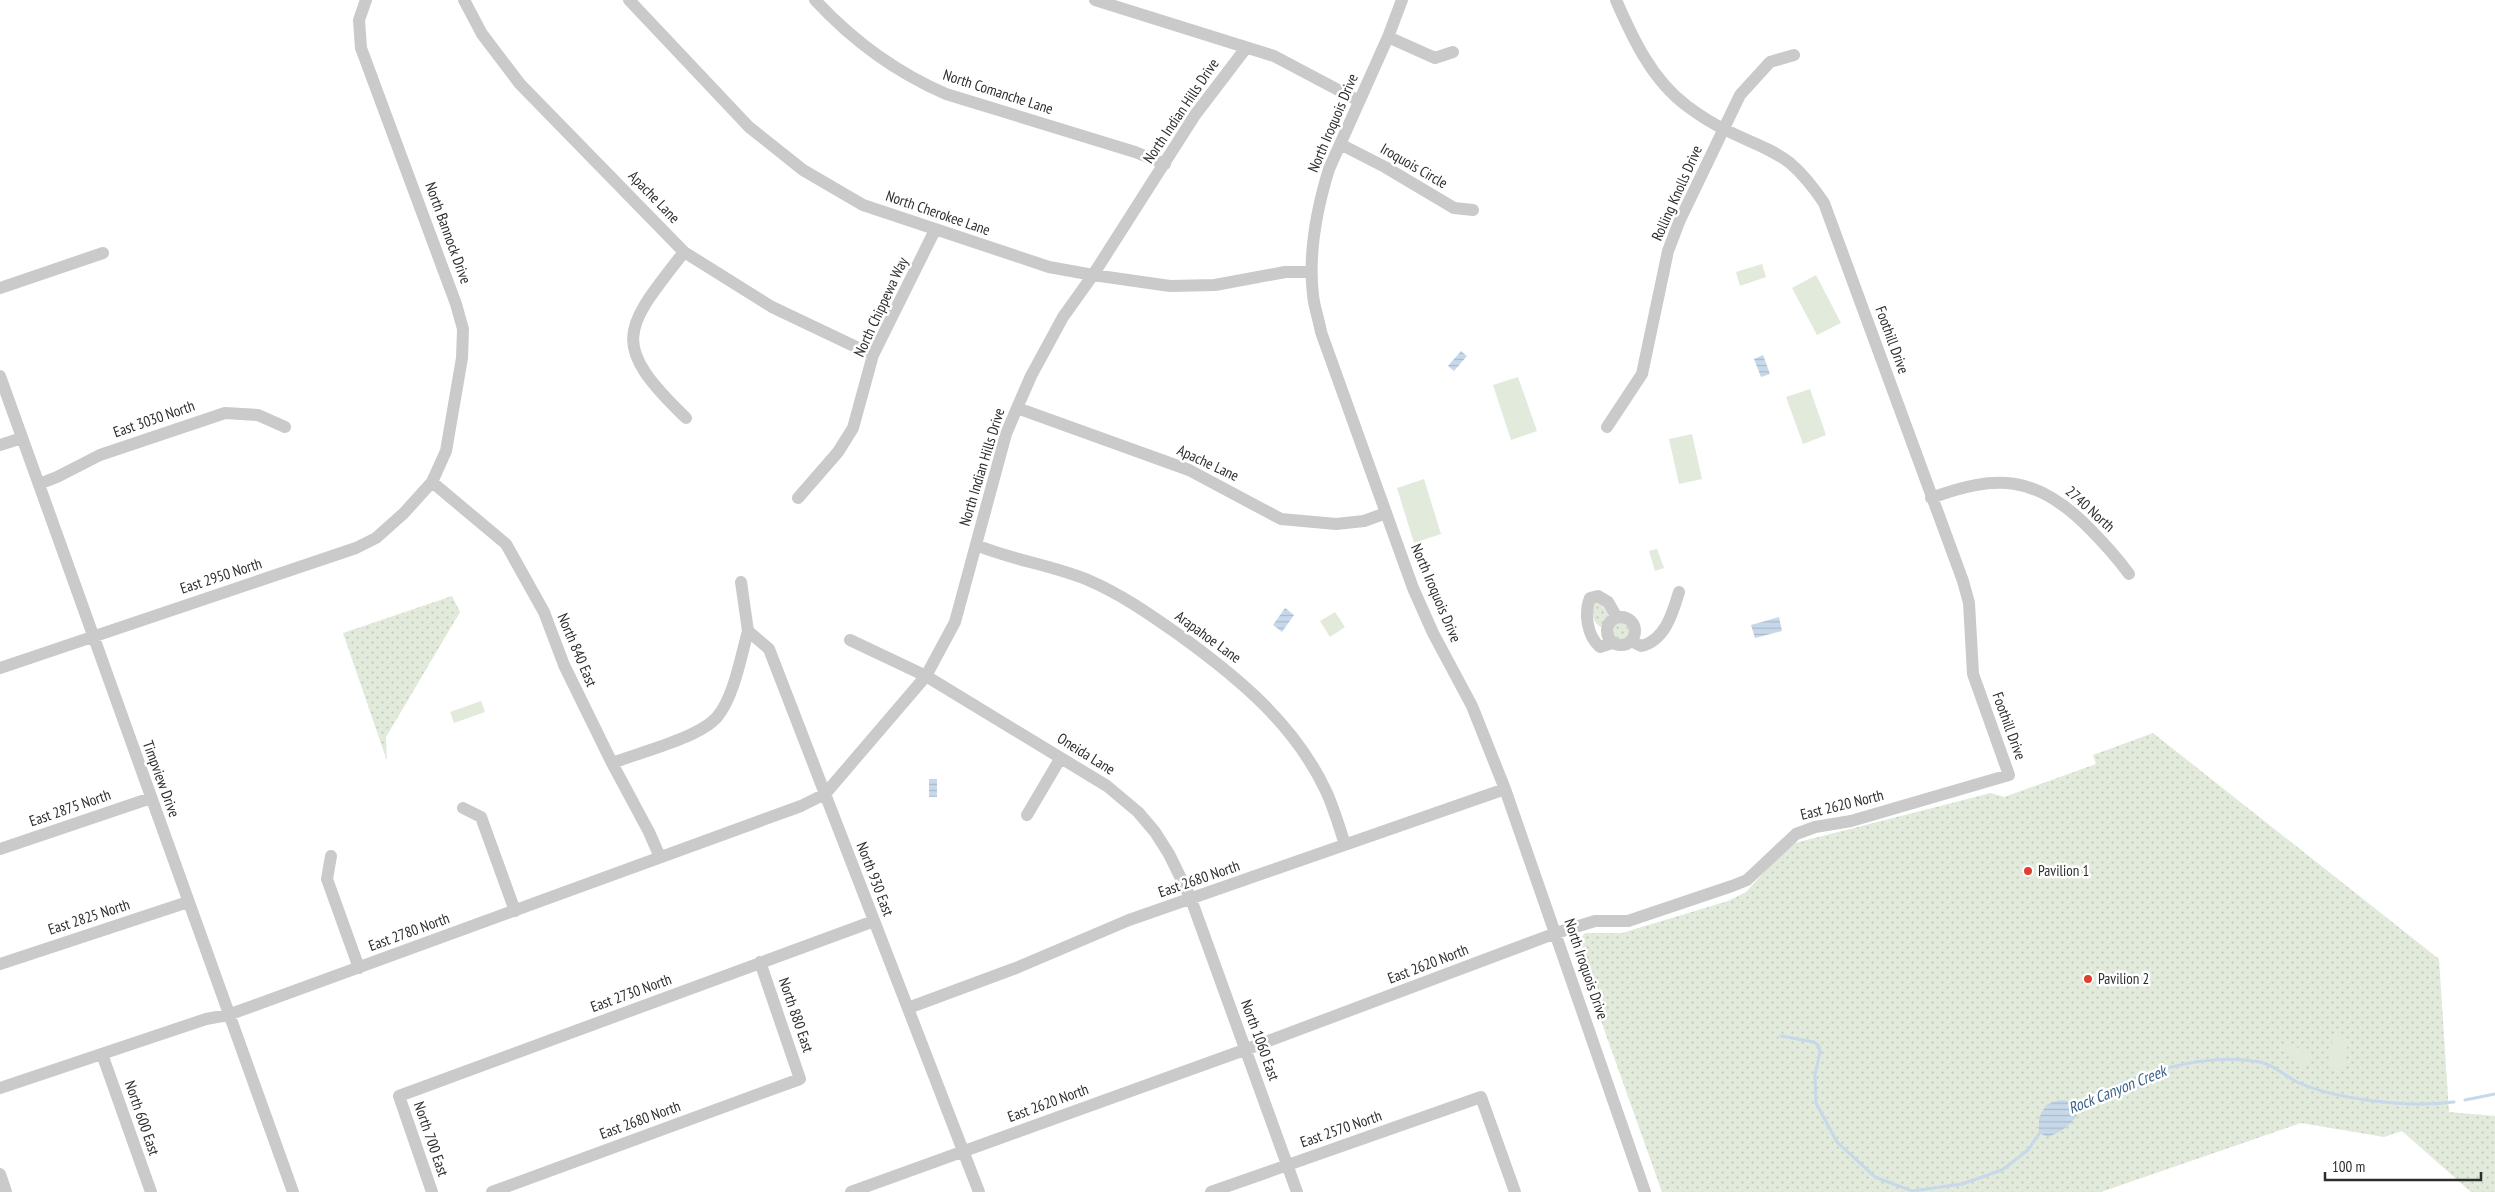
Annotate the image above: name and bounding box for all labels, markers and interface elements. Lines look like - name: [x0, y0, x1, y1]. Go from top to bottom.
- street label: North Indian Hills Drive: [1139, 55, 1223, 167]
- street label: North Comanche Lane: [941, 65, 1055, 118]
- street label: North Iroquois Drive: [1303, 71, 1362, 175]
- street label: Iroquois Circle: [1377, 139, 1451, 192]
- street label: Rolling Knolls Drive: [1647, 142, 1706, 243]
- street label: Apache Lane: [625, 166, 684, 227]
- street label: North Bannock Drive: [421, 179, 476, 286]
- street label: North Cherokee Lane: [883, 186, 993, 239]
- street label: North Chippewa Way: [849, 254, 912, 360]
- street label: Foothill Drive: [1871, 303, 1913, 376]
- street label: East 3030 North: [111, 396, 197, 441]
- street label: North Indian Hills Drive: [955, 406, 1008, 528]
- street label: Apache Lane: [1174, 440, 1242, 485]
- street label: 2740 North: [2062, 482, 2119, 536]
- street label: North Iroquois Drive: [1407, 541, 1466, 645]
- street label: East 2950 North: [178, 553, 264, 598]
- street label: Arapahoe Lane: [1172, 606, 1245, 667]
- street label: North 840 East: [553, 610, 601, 689]
- street label: Foothill Drive: [1988, 689, 2030, 762]
- street label: Oneida Lane: [1054, 728, 1119, 779]
- street label: Timpview Drive: [139, 738, 184, 820]
- street label: East 2875 North: [27, 785, 113, 830]
- street label: East 2620 North: [1798, 785, 1885, 824]
- street label: North 930 East: [853, 839, 898, 919]
- street label: East 2680 North: [1156, 856, 1242, 901]
- place label: Pavilion 1: [2038, 861, 2089, 880]
- marker: Pavilion 1: [2022, 865, 2034, 877]
- street label: East 2825 North: [46, 894, 132, 939]
- street label: East 2780 North: [366, 908, 452, 955]
- street label: North Iroquois Drive: [1560, 916, 1613, 1022]
- street label: East 2620 North: [1385, 939, 1471, 988]
- street label: East 2730 North: [588, 969, 674, 1016]
- place label: Pavilion 2: [2098, 969, 2149, 988]
- marker: Pavilion 2: [2082, 973, 2094, 985]
- street label: North 880 East: [775, 975, 818, 1055]
- street label: North 1060 East: [1237, 997, 1284, 1083]
- water label: Rock Canyon Creek: [2065, 1060, 2170, 1118]
- street label: North 600 East: [121, 1078, 164, 1158]
- street label: East 2620 North: [1005, 1079, 1091, 1126]
- street label: East 2680 North: [597, 1096, 683, 1143]
- street label: North 700 East: [410, 1099, 453, 1179]
- street label: East 2570 North: [1298, 1106, 1384, 1151]
- scale bar: [2325, 1150, 2481, 1182]
- text: 100 m: [2332, 1157, 2365, 1176]

